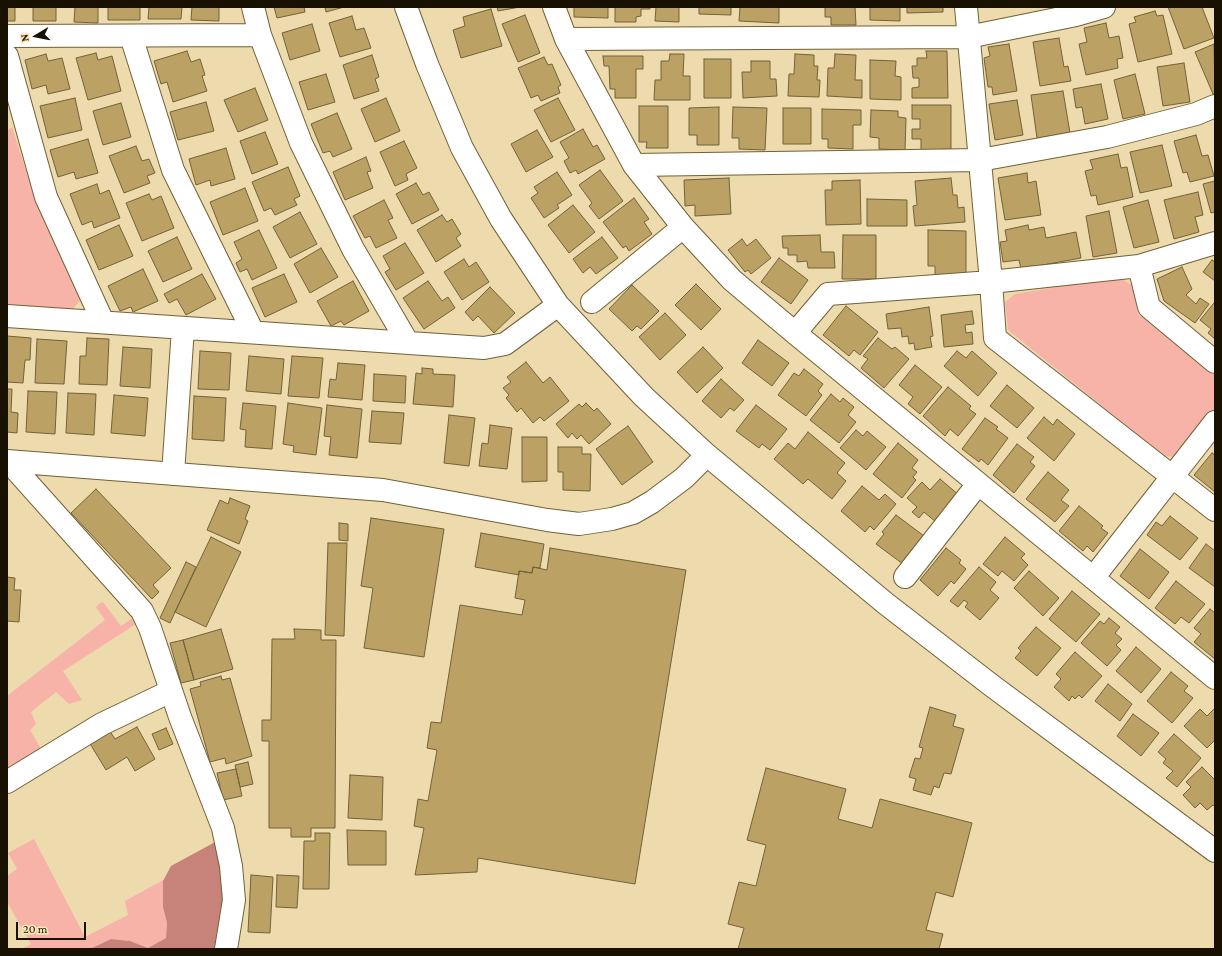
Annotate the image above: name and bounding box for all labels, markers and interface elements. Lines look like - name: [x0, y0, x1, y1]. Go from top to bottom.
- north arrow: [16, 16, 56, 56]
- text: N: [18, 33, 31, 43]
- scale bar: [18, 914, 88, 940]
- text: 20 m: [23, 922, 47, 936]

